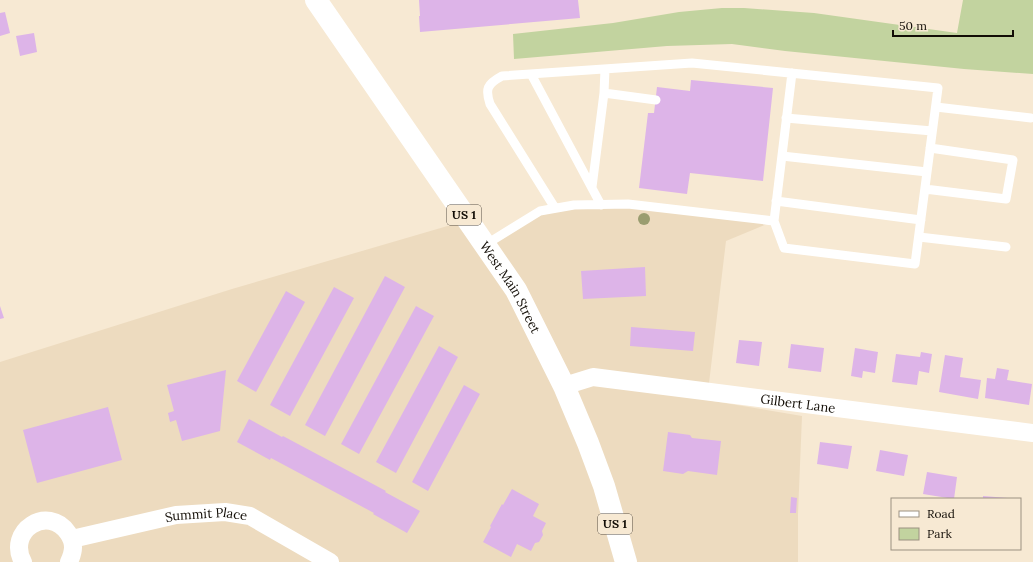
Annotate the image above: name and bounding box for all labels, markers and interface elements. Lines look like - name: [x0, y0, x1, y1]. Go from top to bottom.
- scale bar: [893, 12, 1013, 38]
- text: 50 m: [899, 18, 927, 33]
- road number: US 1: [447, 205, 481, 225]
- street label: West Main Street: [476, 238, 544, 336]
- street label: Gilbert Lane: [759, 390, 836, 417]
- legend: [891, 498, 1021, 550]
- street label: Summit Place: [163, 504, 248, 526]
- text: Road: [927, 506, 955, 521]
- road number: US 1: [598, 514, 632, 534]
- text: Park: [927, 526, 953, 541]

